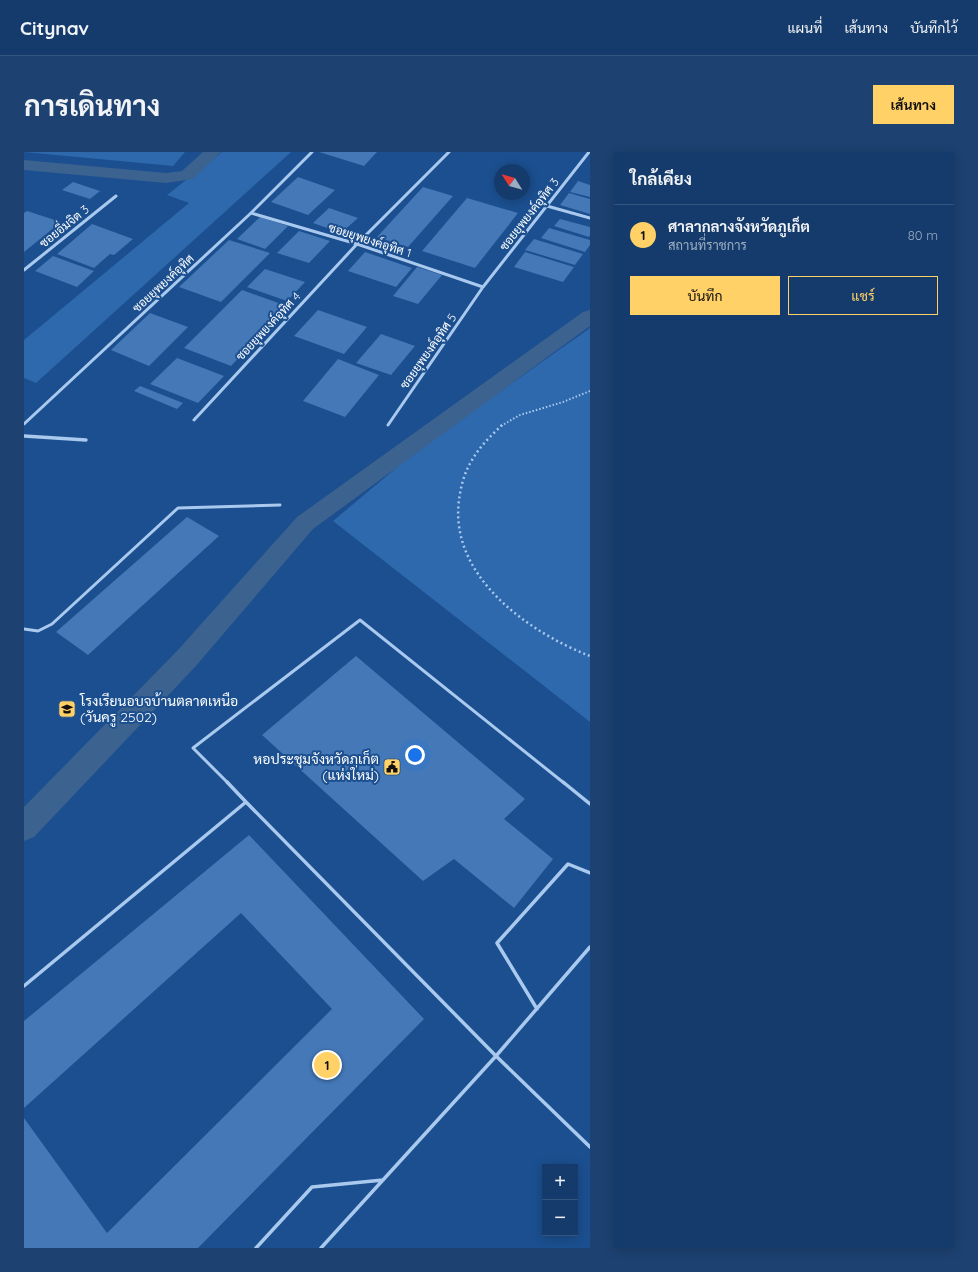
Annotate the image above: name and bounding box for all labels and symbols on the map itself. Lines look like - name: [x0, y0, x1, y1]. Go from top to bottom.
- north arrow: [494, 164, 530, 200]
- street label: ซอยยุพยงค์อุทิศ 3: [496, 175, 564, 255]
- street label: ซอยอิ่มจิต 3: [35, 200, 92, 250]
- street label: ซอยยุพยงค์อุทิศ 1: [326, 220, 413, 262]
- street label: ซอยยุพยงค์อุทิศ: [129, 251, 198, 317]
- street label: ซอยยุพยงค์อุทิศ 4: [232, 289, 305, 365]
- street label: ซอยยุพยงค์อุทิศ 5: [397, 311, 461, 393]
- place label: โรงเรียนอบจบ้านตลาดเหนือ (วันครู 2502): [79, 692, 238, 727]
- school or university icon: โรงเรียนอบจบ้านตลาดเหนือ (วันครู 2502): [57, 699, 77, 719]
- your location: [405, 745, 425, 765]
- place label: หอประชุมจังหวัดภูเก็ต (แห่งใหม่): [253, 750, 379, 784]
- public building icon: หอประชุมจังหวัดภูเก็ต (แห่งใหม่): [382, 757, 402, 777]
- pin: 1: [314, 1050, 340, 1080]

